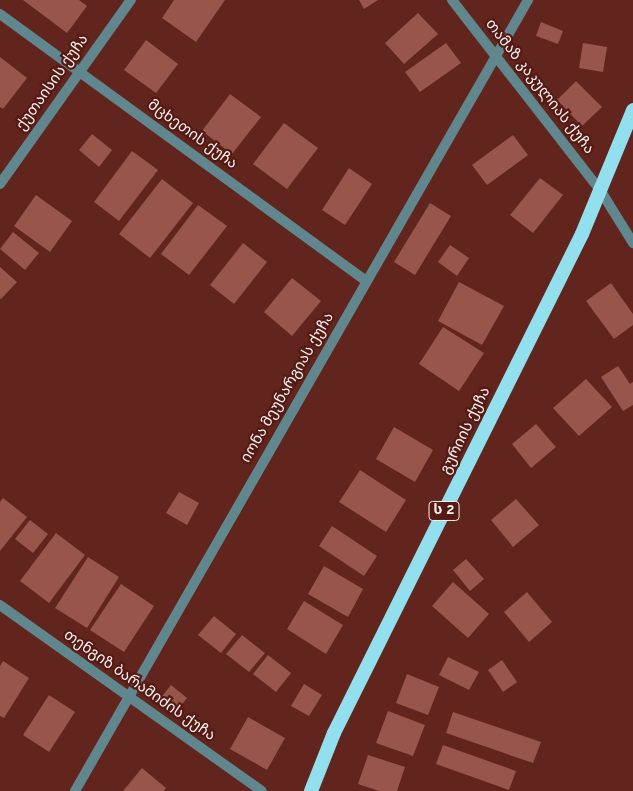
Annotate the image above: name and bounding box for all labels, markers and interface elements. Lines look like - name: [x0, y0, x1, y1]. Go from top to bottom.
- street label: თამაზ კაკულიას ქუჩა: [481, 16, 597, 158]
- street label: ქუთაისის ქუჩა: [13, 31, 93, 135]
- street label: მცხეთის ქუჩა: [144, 97, 240, 173]
- street label: იონა მეუნარგიას ქუჩა: [238, 310, 338, 466]
- street label: გურიის ქუჩა: [437, 384, 495, 478]
- road number: ს 2: [428, 500, 460, 522]
- street label: თენგიზ ბარამიძის ქუჩა: [60, 627, 218, 745]

